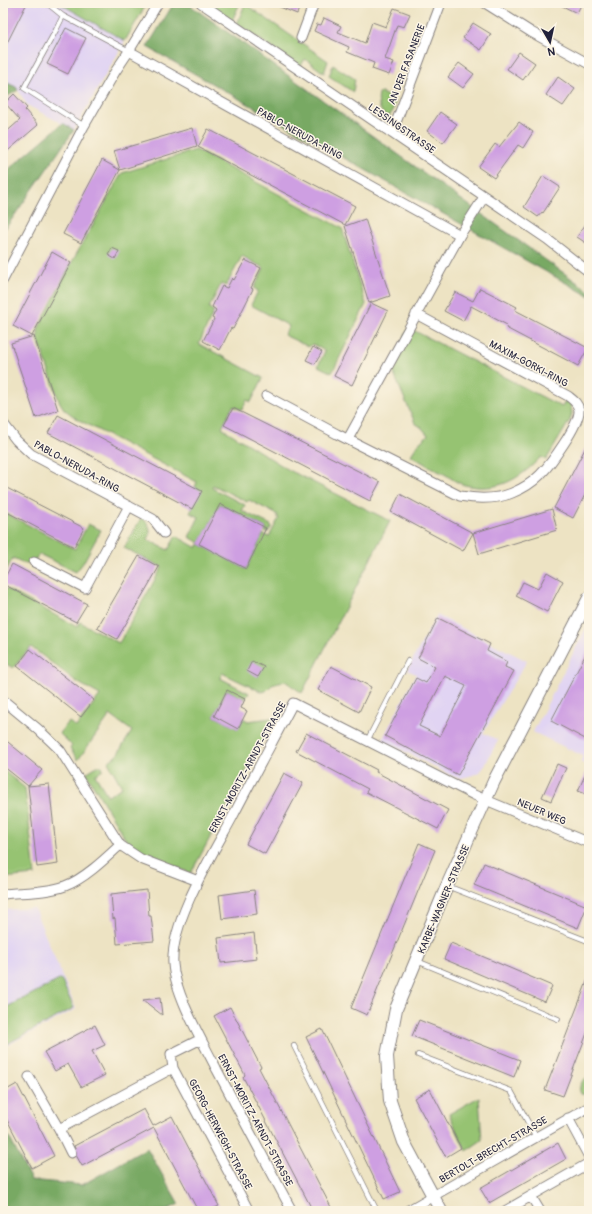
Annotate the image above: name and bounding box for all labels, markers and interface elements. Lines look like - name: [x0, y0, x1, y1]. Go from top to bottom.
- street label: AN DER FASANERIE: [386, 22, 428, 106]
- north arrow: [530, 22, 570, 62]
- text: N: [546, 44, 556, 58]
- street label: LESSINGSTRASSE: [366, 101, 437, 156]
- street label: PABLO-NERUDA-RING: [255, 105, 345, 163]
- street label: MAXIM-GORKI-RING: [487, 338, 570, 390]
- street label: PABLO-NERUDA-RING: [32, 438, 122, 496]
- street label: ERNST-MORITZ-ARNDT-STRASSE: [207, 700, 289, 835]
- street label: NEUER WEG: [515, 796, 568, 828]
- street label: KARBE-WAGNER-STRASSE: [416, 843, 472, 956]
- street label: ERNST-MORITZ-ARNDT-STRASSE: [215, 1052, 295, 1189]
- street label: GEORG-HERWEGH-STRASSE: [186, 1077, 254, 1192]
- street label: BERTOLT-BRECHT-STRASSE: [437, 1114, 550, 1186]

